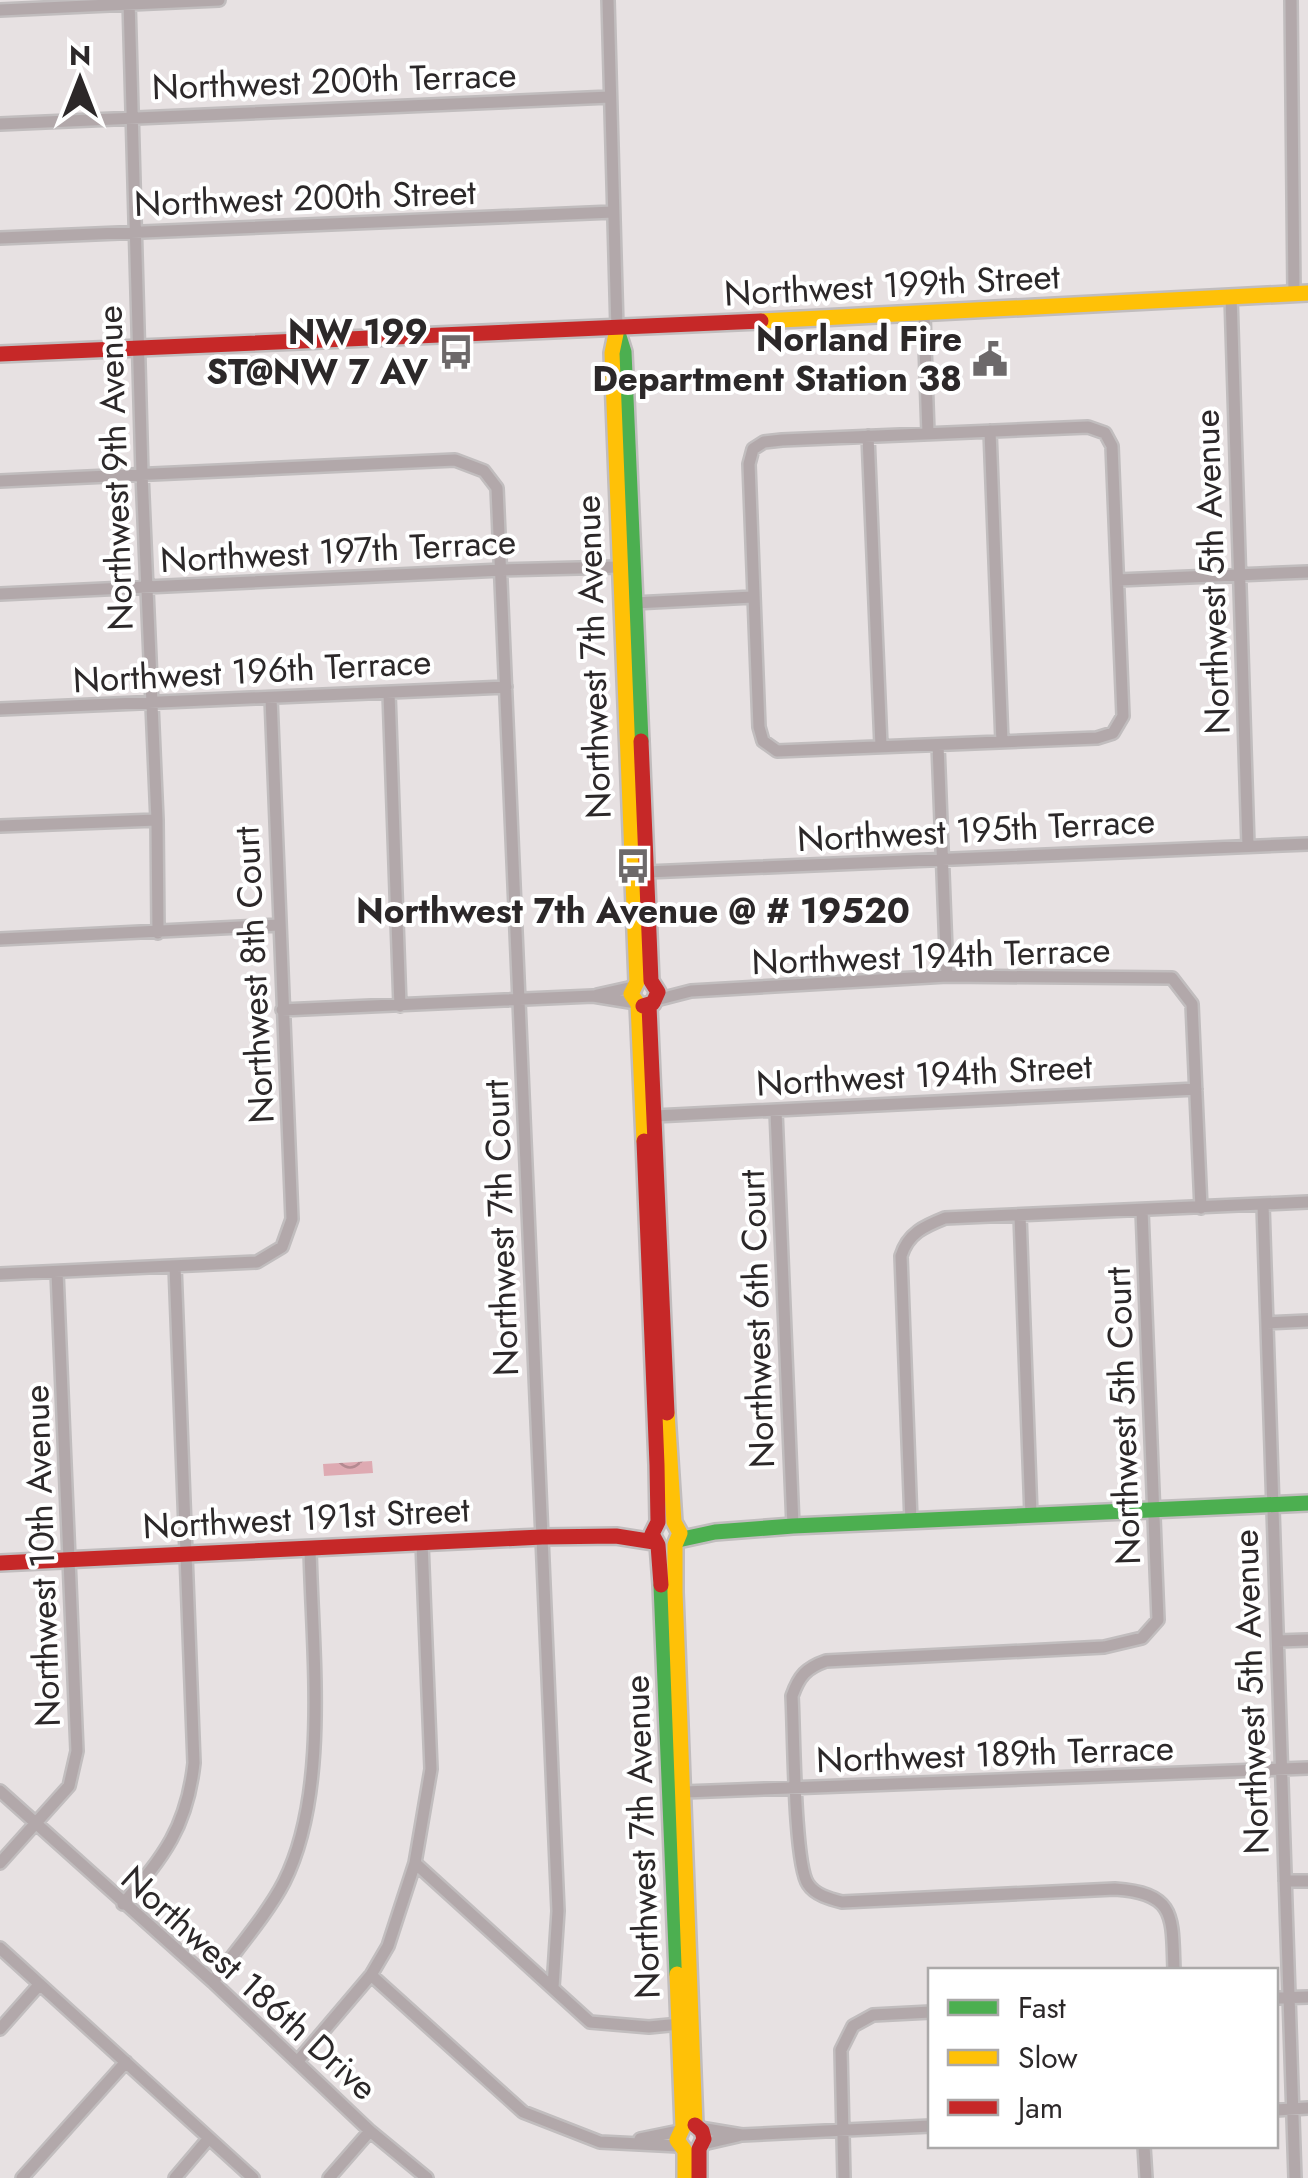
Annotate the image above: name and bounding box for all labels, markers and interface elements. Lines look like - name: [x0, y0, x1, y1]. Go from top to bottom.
- north arrow: [30, 30, 130, 130]
- text: N: [69, 35, 91, 76]
- street label: Northwest 200th Terrace: [151, 50, 517, 112]
- street label: Northwest 200th Street: [133, 167, 477, 229]
- street label: Northwest 199th Street: [723, 251, 1062, 319]
- street label: Northwest 9th Avenue: [84, 304, 146, 632]
- place label: NW 199 ST@NW 7 AV: [206, 307, 428, 397]
- place label: Norland Fire Department Station 38: [592, 314, 962, 404]
- bus stop icon: NW 199 ST@NW 7 AV: [437, 333, 475, 371]
- public building icon: Norland Fire Department Station 38: [971, 340, 1009, 378]
- street label: Northwest 5th Avenue: [1181, 409, 1243, 735]
- street label: Northwest 7th Avenue: [562, 494, 624, 820]
- street label: Northwest 197th Terrace: [159, 517, 517, 585]
- street label: Northwest 196th Terrace: [71, 637, 433, 705]
- street label: Northwest 195th Terrace: [796, 796, 1156, 864]
- street label: Northwest 8th Court: [221, 825, 287, 1125]
- bus stop icon: Northwest 7th Avenue @ # 19520: [614, 847, 652, 885]
- place label: Northwest 7th Avenue @ # 19520: [356, 886, 910, 936]
- street label: Northwest 194th Terrace: [751, 925, 1111, 987]
- street label: Northwest 194th Street: [755, 1041, 1094, 1109]
- street label: Northwest 7th Court: [471, 1078, 531, 1377]
- street label: Northwest 6th Court: [727, 1168, 787, 1469]
- street label: Northwest 5th Court: [1093, 1266, 1153, 1566]
- street label: Northwest 10th Avenue: [11, 1384, 73, 1728]
- street label: Northwest 191st Street: [141, 1484, 471, 1552]
- street label: Northwest 5th Avenue: [1220, 1529, 1282, 1855]
- street label: Northwest 7th Avenue: [611, 1674, 673, 2000]
- street label: Northwest 189th Terrace: [815, 1723, 1175, 1785]
- street label: Northwest 186th Drive: [110, 1854, 388, 2112]
- legend: [928, 1968, 1278, 2148]
- text: Fast: [1018, 1986, 1067, 2029]
- text: Slow: [1018, 2036, 1078, 2079]
- text: Jam: [1014, 2086, 1063, 2129]

